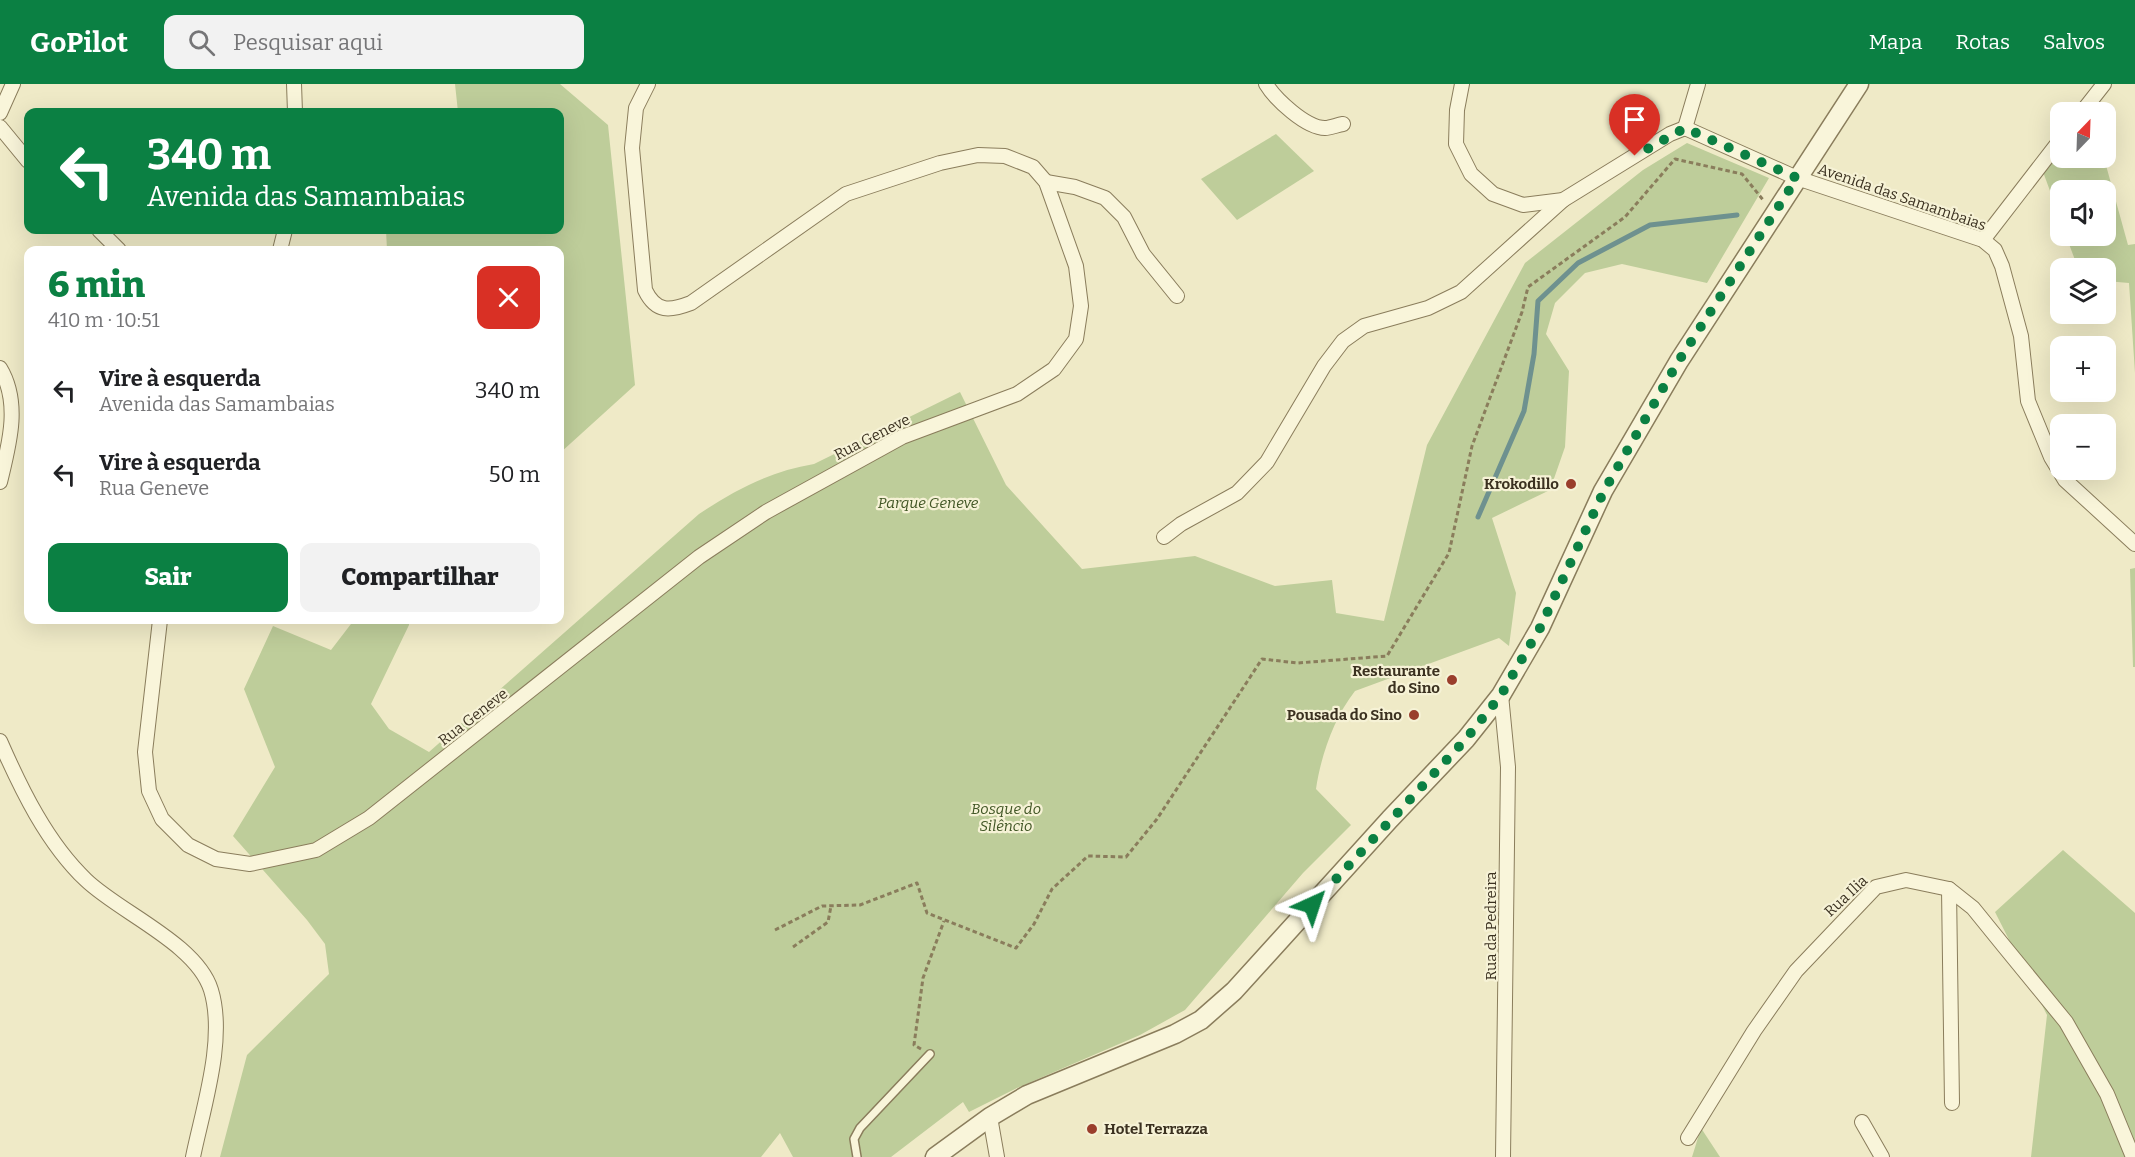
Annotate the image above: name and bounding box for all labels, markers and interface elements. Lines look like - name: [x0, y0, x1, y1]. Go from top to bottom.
- search box: [164, 15, 584, 69]
- text: GoPilot: [30, 26, 128, 59]
- icon: search: [185, 26, 218, 59]
- text: Pesquisar aqui: [233, 29, 383, 56]
- text: Mapa: [1869, 29, 1923, 55]
- text: Rotas: [1956, 29, 2010, 55]
- text: Salvos: [2043, 29, 2105, 55]
- pin: [1609, 94, 1660, 156]
- north arrow: [2050, 102, 2116, 168]
- map controls: [2050, 102, 2116, 480]
- icon: arrive: [1618, 103, 1651, 136]
- text: 340 m: [147, 130, 271, 180]
- icon: left: [48, 132, 126, 210]
- street label: Avenida das Samambaias: [1815, 160, 1989, 234]
- button: sound: [2050, 180, 2116, 246]
- text: Avenida das Samambaias: [147, 181, 465, 213]
- button: layers: [2050, 258, 2116, 324]
- text: 6 min: [48, 263, 145, 307]
- button: close: [477, 266, 540, 329]
- text: 410 m · 10:51: [48, 308, 160, 332]
- button: +: [2050, 336, 2116, 402]
- text: Vire à esquerda: [99, 365, 260, 392]
- icon: left: [48, 374, 81, 407]
- text: 340 m: [475, 377, 540, 404]
- text: Avenida das Samambaias: [99, 392, 335, 416]
- street label: Rua Geneve: [831, 410, 913, 464]
- button: −: [2050, 414, 2116, 480]
- text: Vire à esquerda: [99, 449, 260, 476]
- icon: left: [48, 458, 81, 491]
- text: 50 m: [489, 461, 540, 488]
- place label: Krokodillo: [1484, 475, 1559, 493]
- text: Rua Geneve: [99, 476, 209, 500]
- marker: Krokodillo: [1564, 477, 1578, 491]
- park label: Parque Geneve: [878, 494, 979, 512]
- button: Sair: [48, 543, 288, 612]
- button: Compartilhar: [300, 543, 540, 612]
- place label: Restaurante do Sino: [1352, 662, 1440, 697]
- marker: Restaurante do Sino: [1445, 673, 1459, 687]
- street label: Rua Geneve: [435, 684, 511, 750]
- place label: Pousada do Sino: [1287, 706, 1402, 724]
- marker: Pousada do Sino: [1407, 708, 1421, 722]
- park label: Bosque do Silêncio: [971, 800, 1041, 835]
- street label: Rua da Pedreira: [1482, 871, 1500, 981]
- street label: Rua Ilia: [1821, 872, 1871, 920]
- position arrow: [1280, 873, 1344, 937]
- place label: Hotel Terrazza: [1104, 1120, 1209, 1138]
- marker: Hotel Terrazza: [1085, 1122, 1099, 1136]

